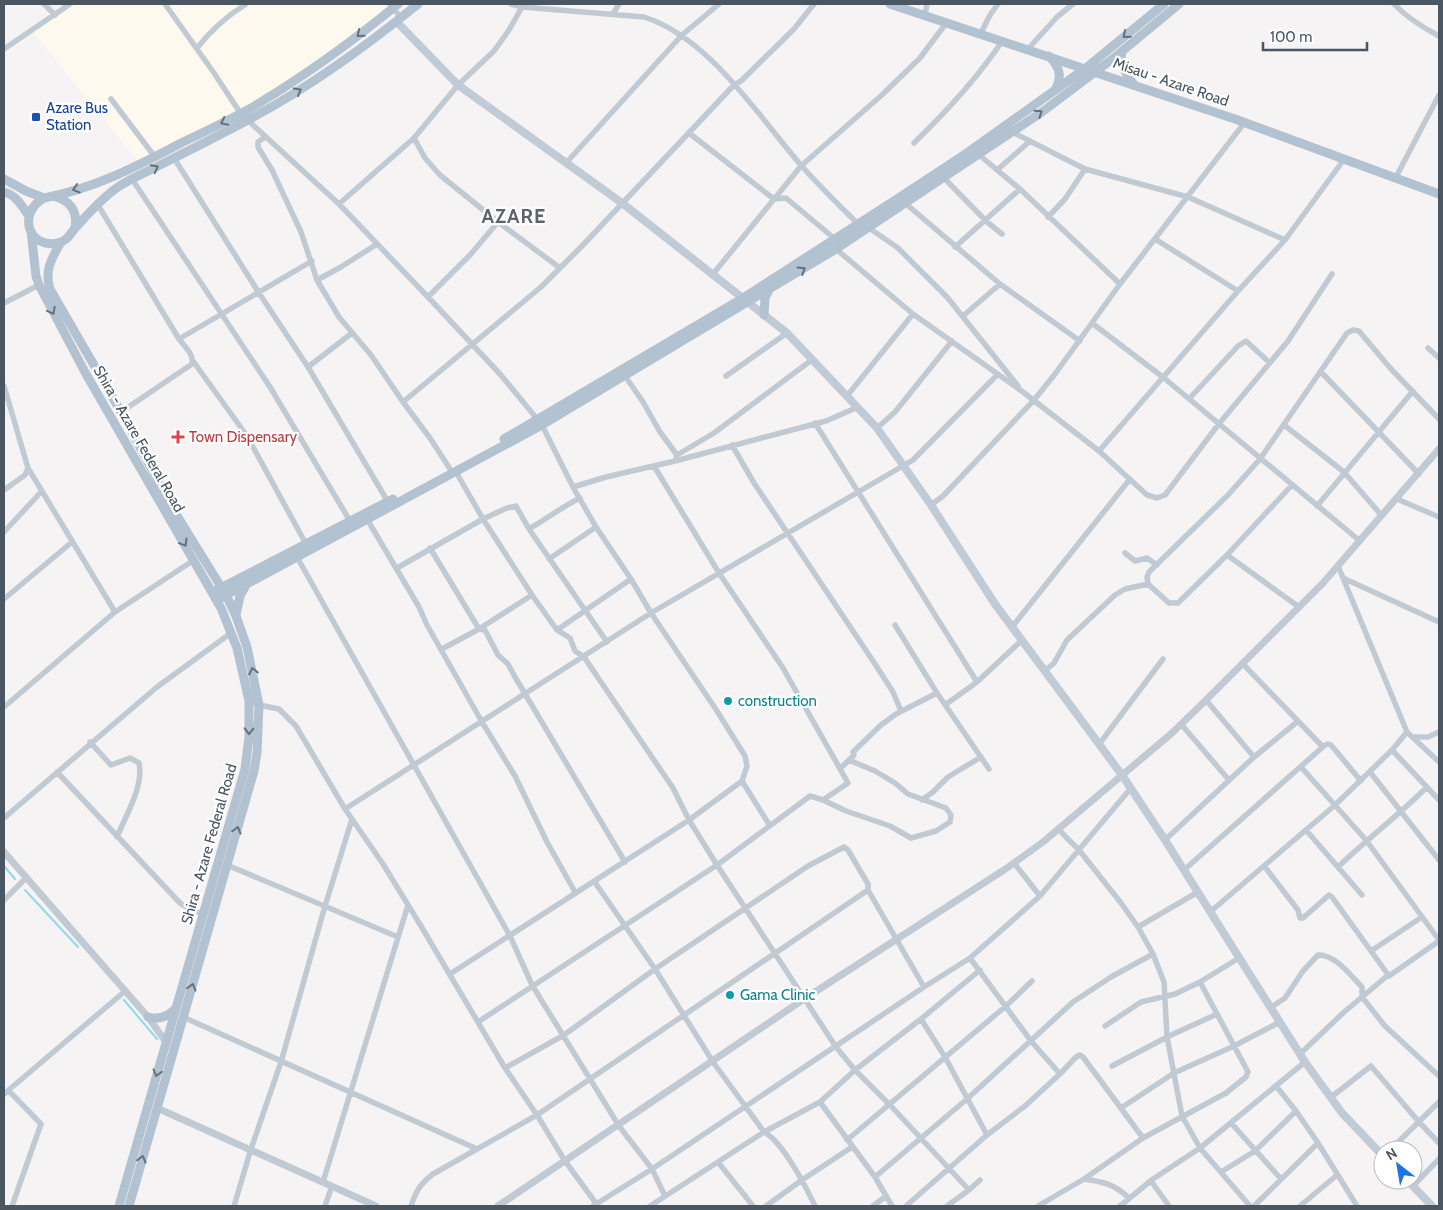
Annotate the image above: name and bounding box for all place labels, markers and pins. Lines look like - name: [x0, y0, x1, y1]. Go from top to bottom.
- place label: Azare Bus Station: [46, 99, 108, 134]
- marker: Azare Bus Station: [30, 111, 42, 123]
- place label: Town Dispensary: [189, 428, 297, 446]
- marker: Town Dispensary: [171, 430, 185, 444]
- place label: construction: [738, 692, 817, 710]
- marker: construction: [722, 695, 734, 707]
- place label: Gama Clinic: [740, 986, 816, 1004]
- marker: Gama Clinic: [724, 989, 736, 1001]

